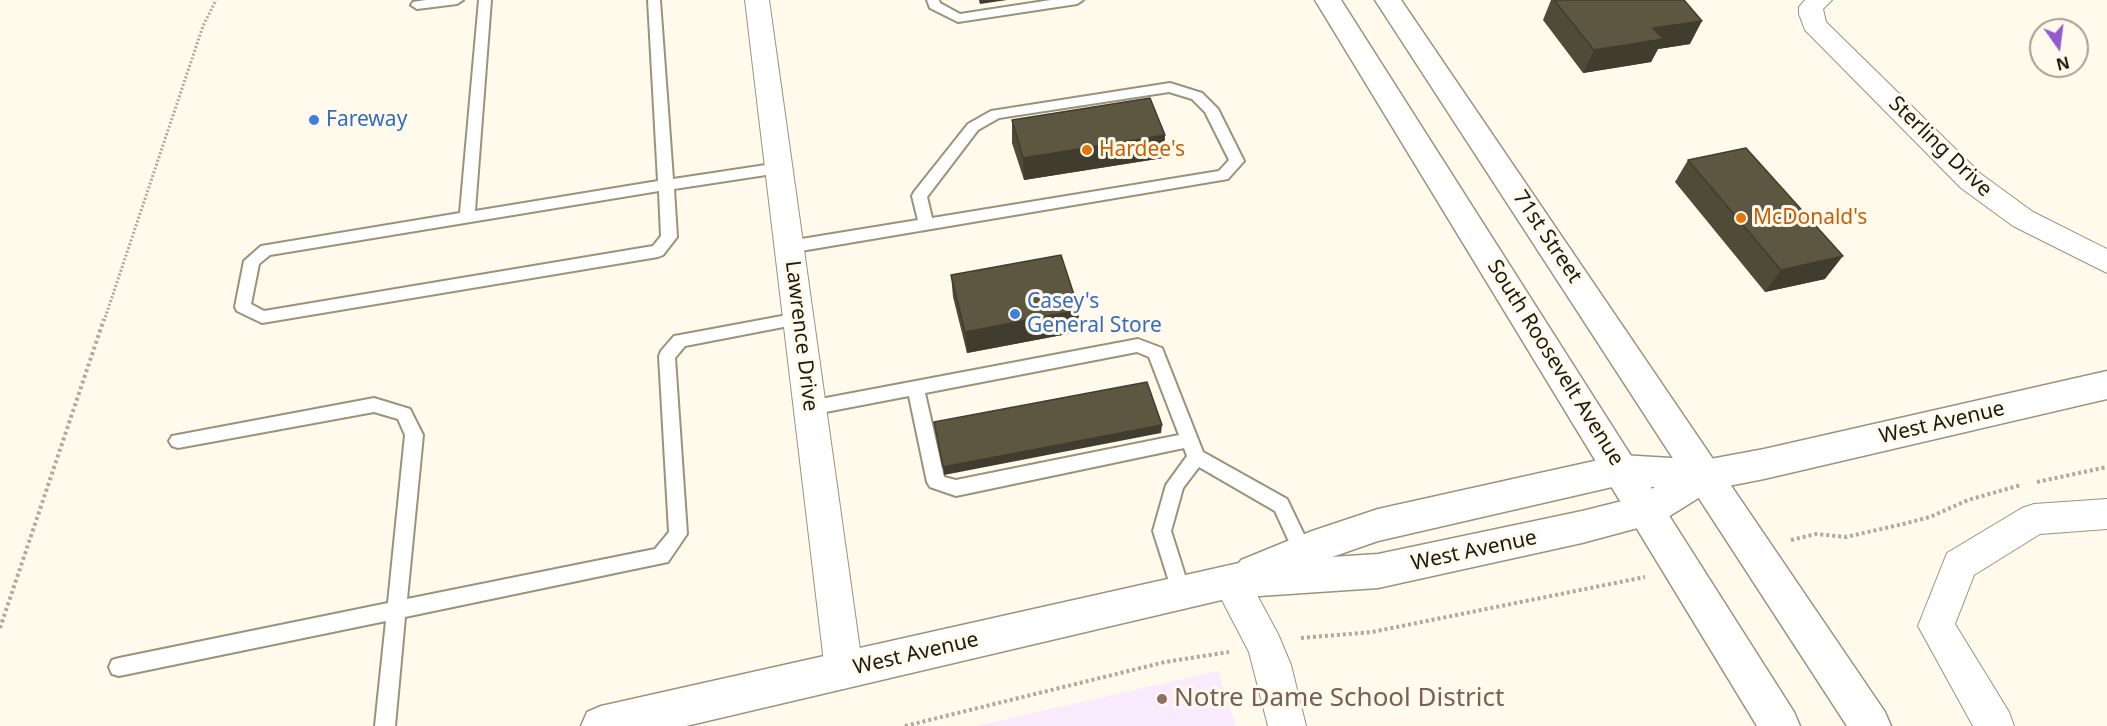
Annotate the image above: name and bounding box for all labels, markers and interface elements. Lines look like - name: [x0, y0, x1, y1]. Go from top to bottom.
- north arrow: [2029, 18, 2089, 78]
- text: N: [2054, 51, 2072, 76]
- street label: Sterling Drive: [1883, 91, 1997, 203]
- place label: Fareway: [326, 107, 407, 133]
- marker: Fareway: [307, 113, 321, 127]
- place label: Hardee's: [1099, 137, 1185, 163]
- marker: Hardee's: [1080, 143, 1094, 157]
- street label: 71st Street: [1507, 186, 1587, 288]
- place label: McDonald's: [1753, 205, 1867, 231]
- marker: McDonald's: [1734, 211, 1748, 225]
- street label: South Roosevelt Avenue: [1481, 255, 1629, 471]
- street label: Lawrence Drive: [779, 259, 823, 413]
- place label: Casey's General Store: [1027, 289, 1162, 339]
- marker: Casey's General Store: [1008, 307, 1022, 321]
- street label: West Avenue: [1877, 396, 2007, 450]
- street label: West Avenue: [1409, 525, 1539, 577]
- street label: West Avenue: [851, 627, 981, 681]
- place label: Notre Dame School District: [1174, 683, 1504, 715]
- marker: Notre Dame School District: [1155, 692, 1169, 706]

